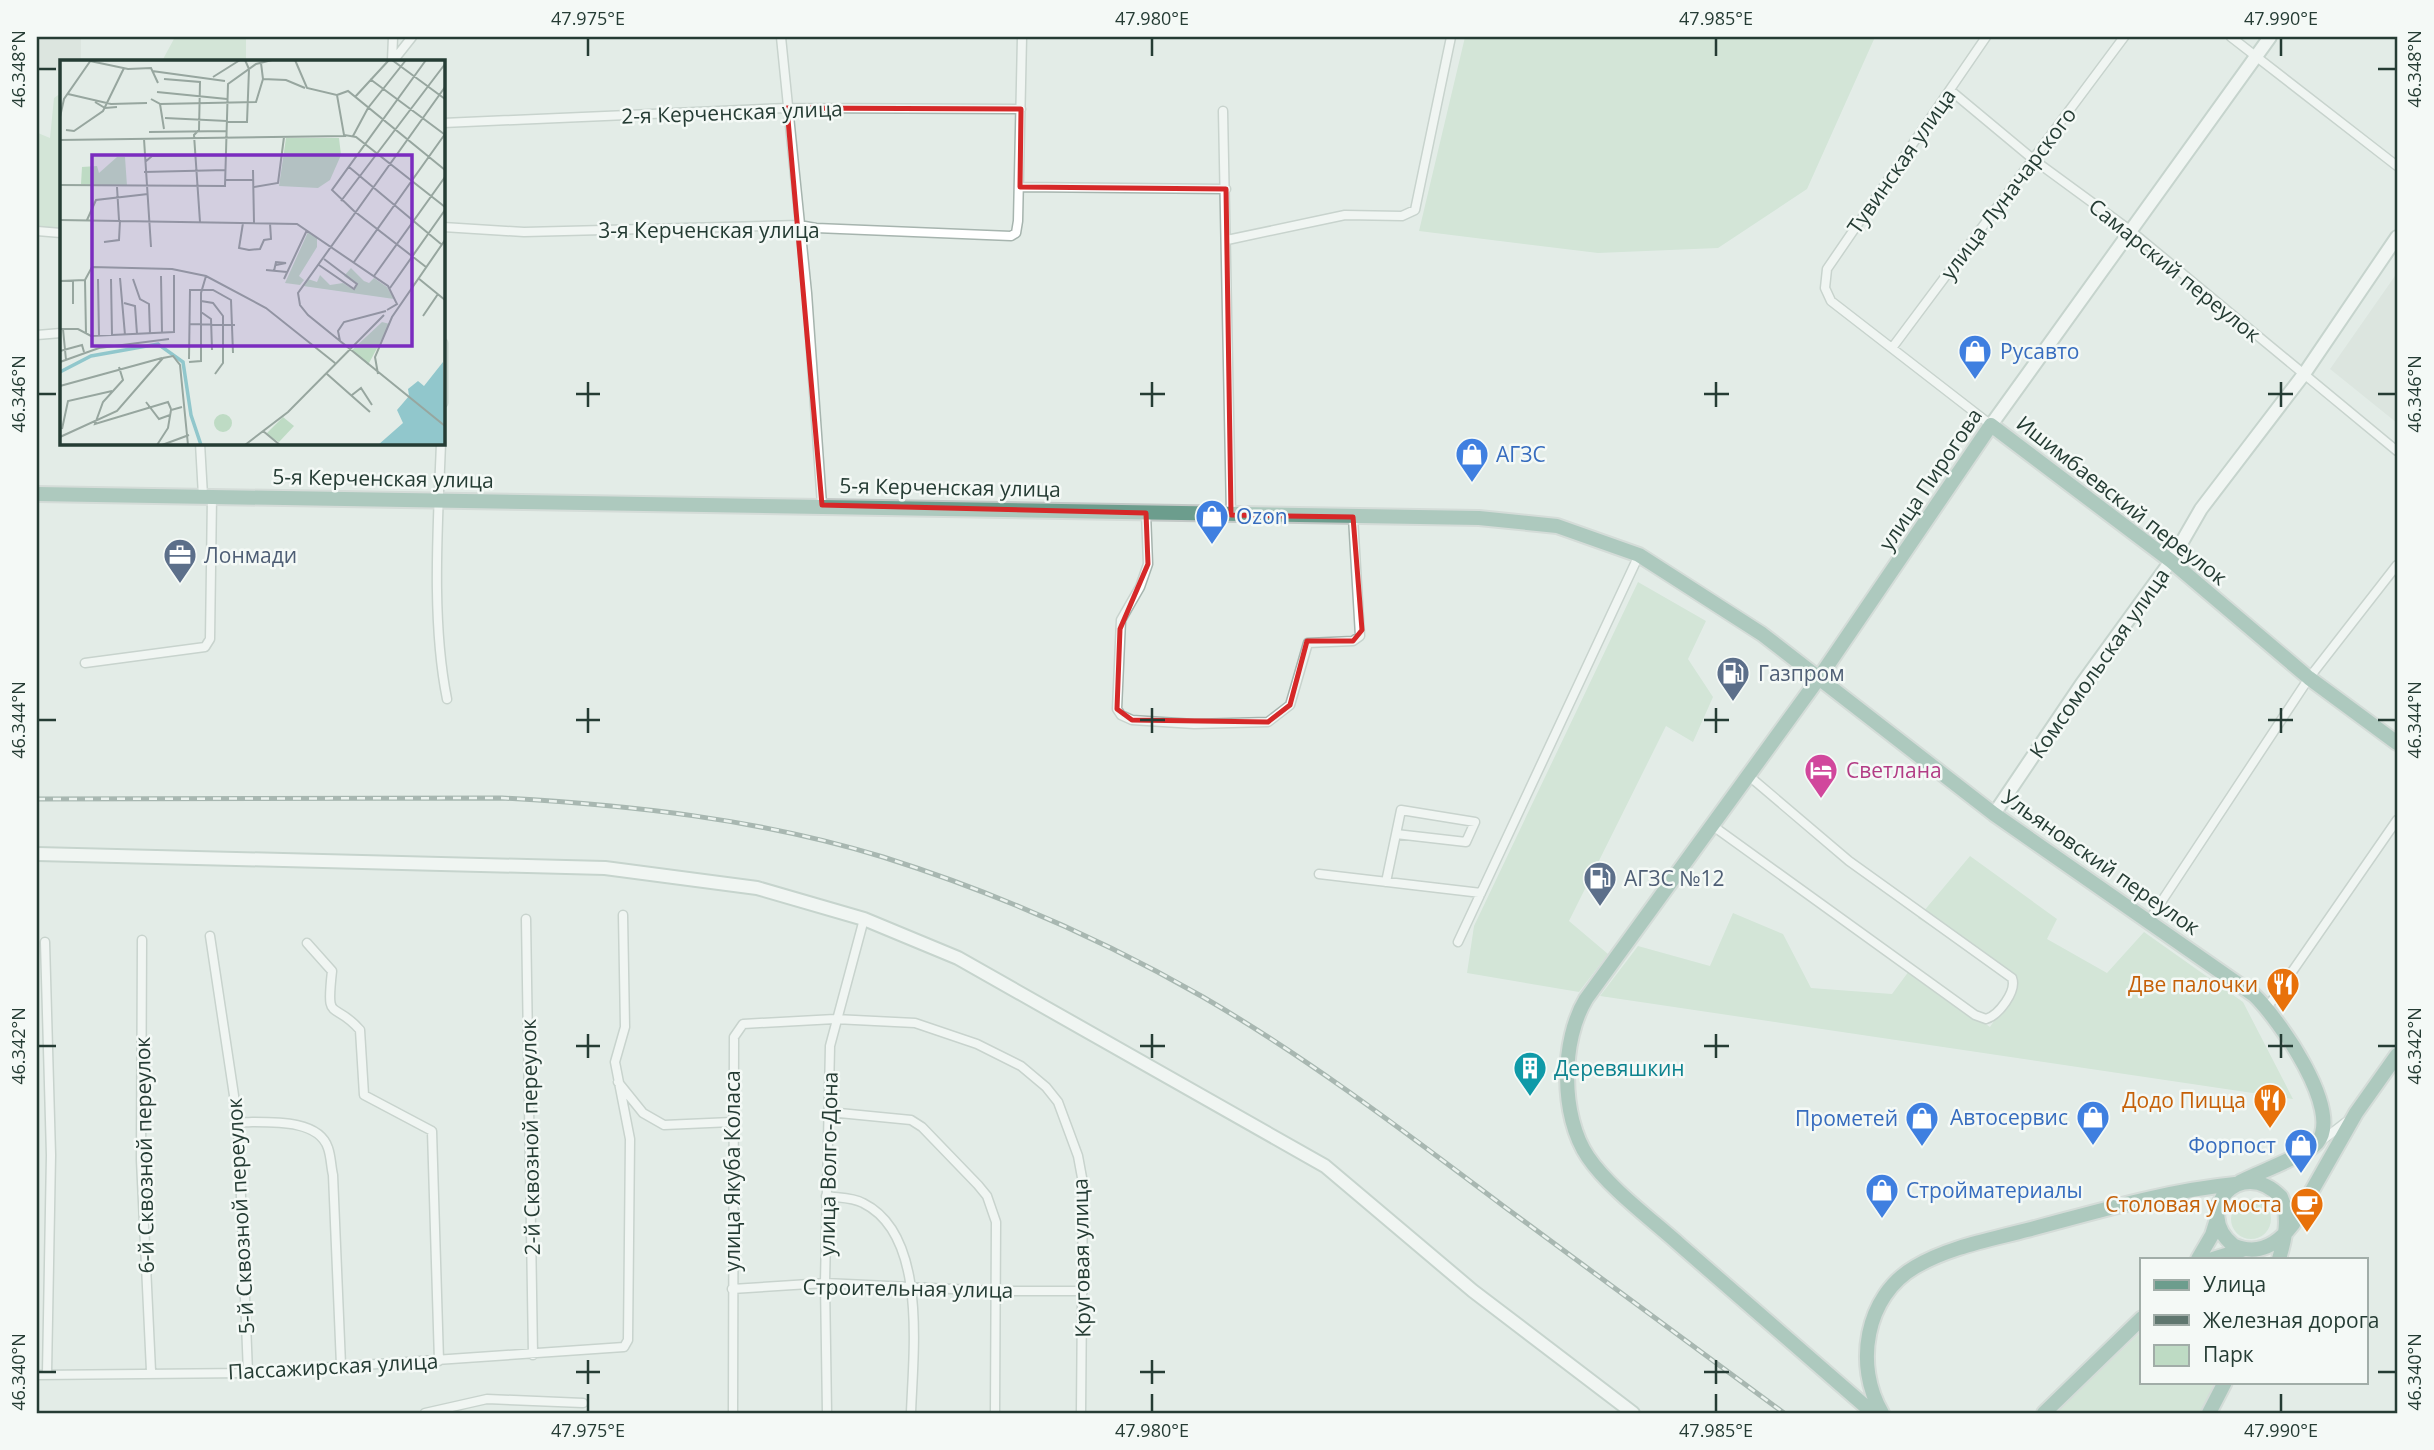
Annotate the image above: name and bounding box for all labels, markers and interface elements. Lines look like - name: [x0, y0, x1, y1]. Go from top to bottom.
- text: 47.975°E: [551, 6, 625, 30]
- text: 47.980°E: [1115, 6, 1189, 30]
- text: 47.985°E: [1679, 6, 1753, 30]
- text: 47.990°E: [2244, 6, 2318, 30]
- text: 46.348°N: [6, 30, 30, 108]
- text: 46.348°N: [2402, 30, 2426, 108]
- inset map: [60, 60, 444, 444]
- street label: Тувинская улица: [1840, 83, 1962, 239]
- street label: 2-я Керченская улица: [621, 94, 843, 130]
- street label: улица Луначарского: [1934, 101, 2082, 285]
- street label: Самарский переулок: [2083, 192, 2267, 348]
- street label: 3-я Керченская улица: [598, 216, 820, 244]
- shop icon: Русавто: [1956, 332, 1994, 381]
- place label: Русавто: [2000, 337, 2079, 365]
- text: 46.346°N: [6, 355, 30, 433]
- text: 46.346°N: [2402, 355, 2426, 433]
- street label: улица Пирогова: [1872, 402, 1988, 556]
- street label: Ишимбаевский переулок: [2011, 409, 2233, 591]
- shop icon: АГЗС: [1453, 435, 1491, 484]
- place label: АГЗС: [1496, 440, 1546, 468]
- street label: 5-я Керченская улица: [272, 462, 494, 494]
- street label: 5-я Керченская улица: [839, 471, 1061, 503]
- shop icon: Ozon: [1193, 497, 1231, 546]
- place label: Ozon: [1236, 502, 1288, 530]
- office icon: Лонмади: [161, 536, 199, 585]
- place label: Лонмади: [204, 541, 297, 569]
- street label: Комсомольская улица: [2023, 562, 2175, 764]
- fuel station icon: Газпром: [1714, 654, 1752, 703]
- place label: Газпром: [1758, 659, 1845, 687]
- text: 46.344°N: [6, 681, 30, 759]
- text: 46.344°N: [2402, 681, 2426, 759]
- hotel icon: Светлана: [1802, 751, 1840, 800]
- place label: Светлана: [1846, 756, 1942, 784]
- street label: Ульяновский переулок: [1997, 783, 2206, 941]
- fuel station icon: АГЗС №12: [1581, 859, 1619, 908]
- place label: АГЗС №12: [1624, 864, 1725, 892]
- restaurant icon: Две палочки: [2264, 965, 2302, 1014]
- place label: Две палочки: [2128, 970, 2258, 998]
- text: 46.342°N: [6, 1007, 30, 1085]
- text: 46.342°N: [2402, 1007, 2426, 1085]
- street label: 2-й Сквозной переулок: [514, 1018, 546, 1256]
- street label: 6-й Сквозной переулок: [128, 1036, 160, 1274]
- building icon: Деревяшкин: [1511, 1049, 1549, 1098]
- place label: Деревяшкин: [1554, 1054, 1685, 1082]
- street label: улица Якуба Коласа: [718, 1070, 746, 1272]
- street label: улица Волго-Дона: [812, 1071, 844, 1257]
- restaurant icon: Додо Пицца: [2251, 1081, 2289, 1130]
- place label: Додо Пицца: [2122, 1086, 2246, 1114]
- street label: 5-й Сквозной переулок: [220, 1097, 260, 1335]
- shop icon: Автосервис: [2074, 1098, 2112, 1147]
- shop icon: Прометей: [1903, 1099, 1941, 1148]
- place label: Автосервис: [1950, 1103, 2068, 1131]
- place label: Прометей: [1795, 1104, 1898, 1132]
- shop icon: Форпост: [2282, 1126, 2320, 1175]
- place label: Форпост: [2188, 1131, 2276, 1159]
- shop icon: Стройматериалы: [1863, 1171, 1901, 1220]
- place label: Стройматериалы: [1906, 1176, 2083, 1204]
- street label: Круговая улица: [1066, 1178, 1096, 1338]
- cafe icon: Столовая у моста: [2288, 1185, 2326, 1234]
- place label: Столовая у моста: [2105, 1190, 2282, 1218]
- legend: [2140, 1258, 2368, 1384]
- text: Улица: [2203, 1270, 2266, 1298]
- street label: Строительная улица: [802, 1272, 1014, 1304]
- text: Железная дорога: [2203, 1306, 2379, 1334]
- text: 46.340°N: [6, 1333, 30, 1411]
- text: 46.340°N: [2402, 1333, 2426, 1411]
- text: Парк: [2203, 1340, 2254, 1368]
- street label: Пассажирская улица: [227, 1347, 439, 1385]
- text: 47.975°E: [551, 1418, 625, 1442]
- text: 47.980°E: [1115, 1418, 1189, 1442]
- text: 47.985°E: [1679, 1418, 1753, 1442]
- text: 47.990°E: [2244, 1418, 2318, 1442]

